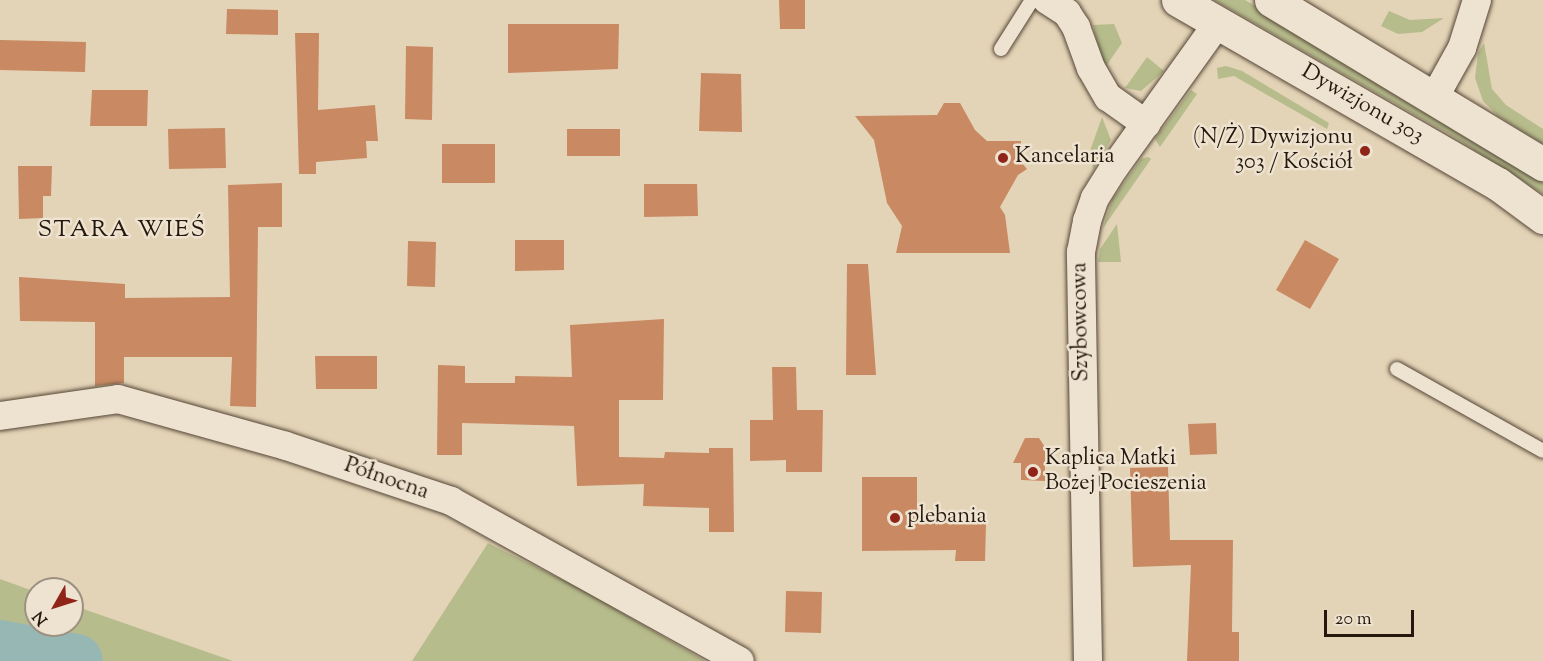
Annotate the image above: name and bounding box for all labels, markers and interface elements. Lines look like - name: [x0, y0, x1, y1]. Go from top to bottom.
- street label: Dywizjonu 303: [1296, 59, 1428, 151]
- place label: (N/Ż) Dywizjonu 303 / Kościół: [1193, 125, 1353, 176]
- marker: (N/Ż) Dywizjonu 303 / Kościół: [1358, 144, 1372, 158]
- place label: Kancelaria: [1015, 145, 1115, 171]
- marker: Kancelaria: [996, 151, 1010, 165]
- district label: STARA WIEŚ: [38, 217, 206, 245]
- street label: Szybowcowa: [1068, 262, 1096, 382]
- place label: Kaplica Matki Bożej Pocieszenia: [1045, 446, 1207, 498]
- street label: Północna: [340, 453, 432, 507]
- marker: Kaplica Matki Bożej Pocieszenia: [1026, 465, 1040, 479]
- place label: plebania: [907, 505, 987, 531]
- marker: plebania: [888, 511, 902, 525]
- north arrow: [24, 577, 84, 637]
- scale bar: [1327, 598, 1417, 636]
- text: N: [28, 605, 54, 630]
- text: 20 m: [1335, 607, 1372, 633]

